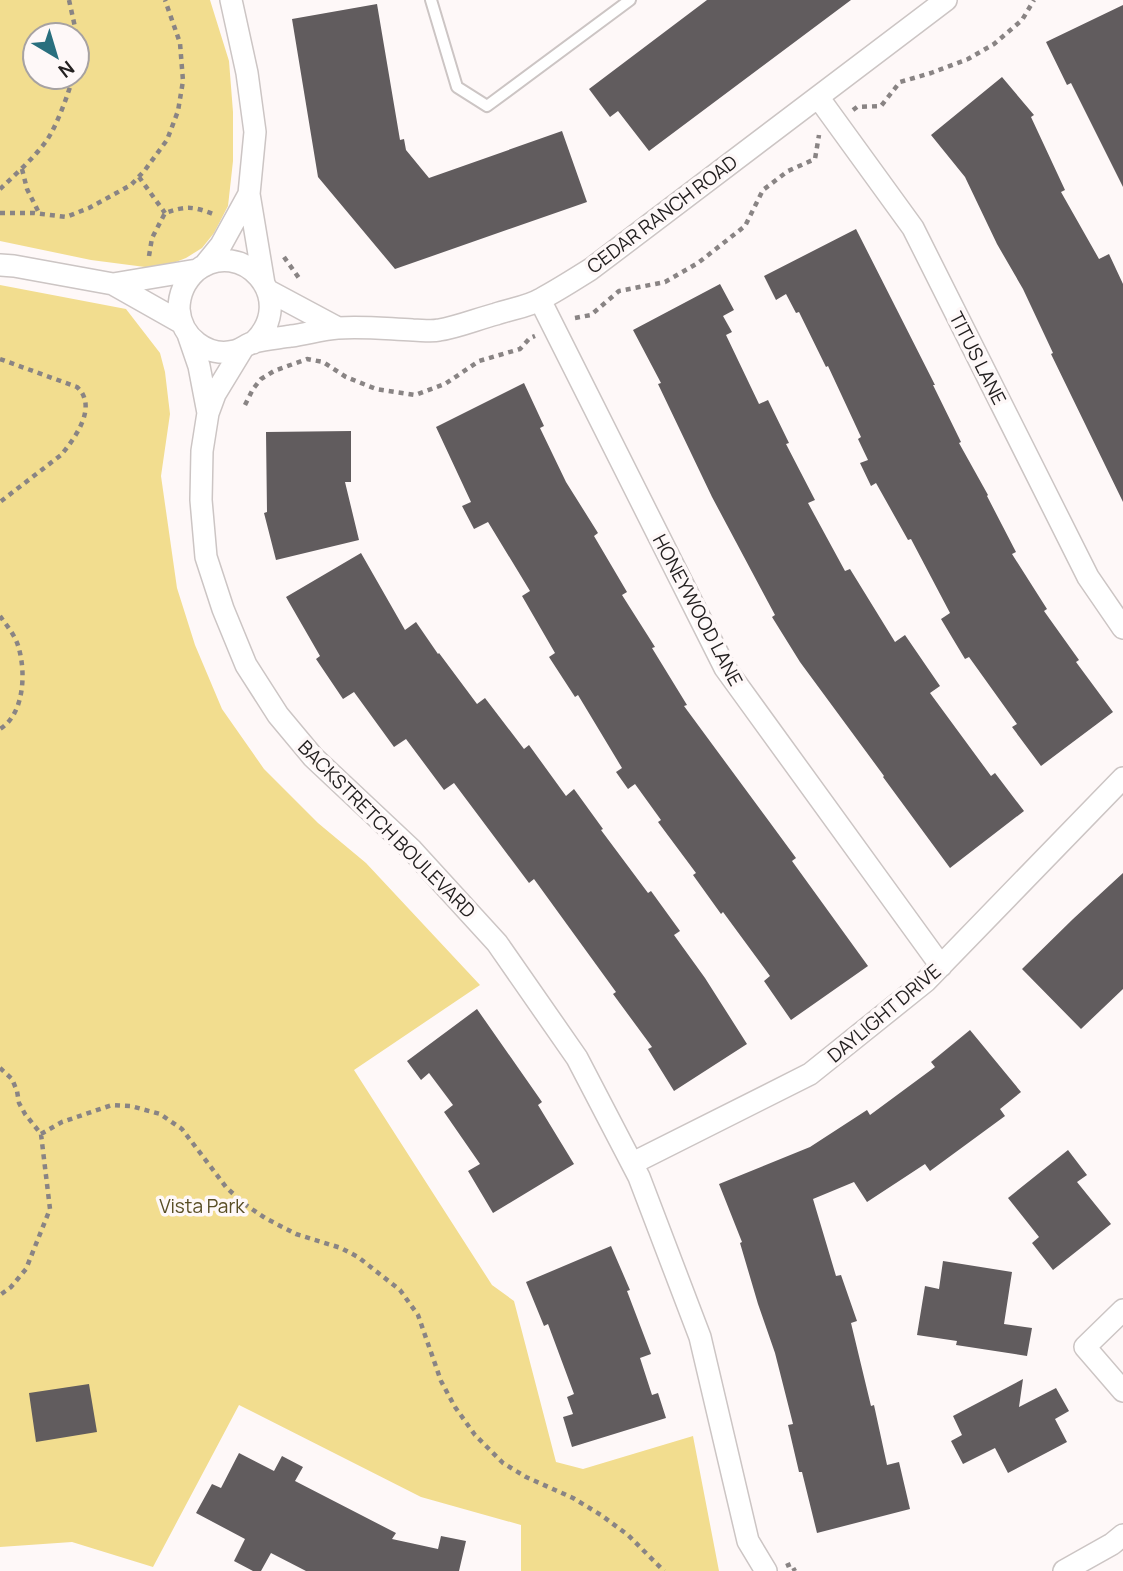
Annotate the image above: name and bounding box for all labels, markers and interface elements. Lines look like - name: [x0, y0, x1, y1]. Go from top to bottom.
- north arrow: [21, 21, 91, 91]
- text: N: [53, 55, 80, 84]
- street label: CEDAR RANCH ROAD: [581, 149, 743, 279]
- street label: TITUS LANE: [943, 307, 1013, 409]
- street label: HONEYWOOD LANE: [647, 530, 749, 690]
- street label: BACKSTRETCH BOULEVARD: [292, 734, 482, 924]
- street label: DAYLIGHT DRIVE: [822, 958, 946, 1068]
- park label: Vista Park: [159, 1193, 245, 1219]

